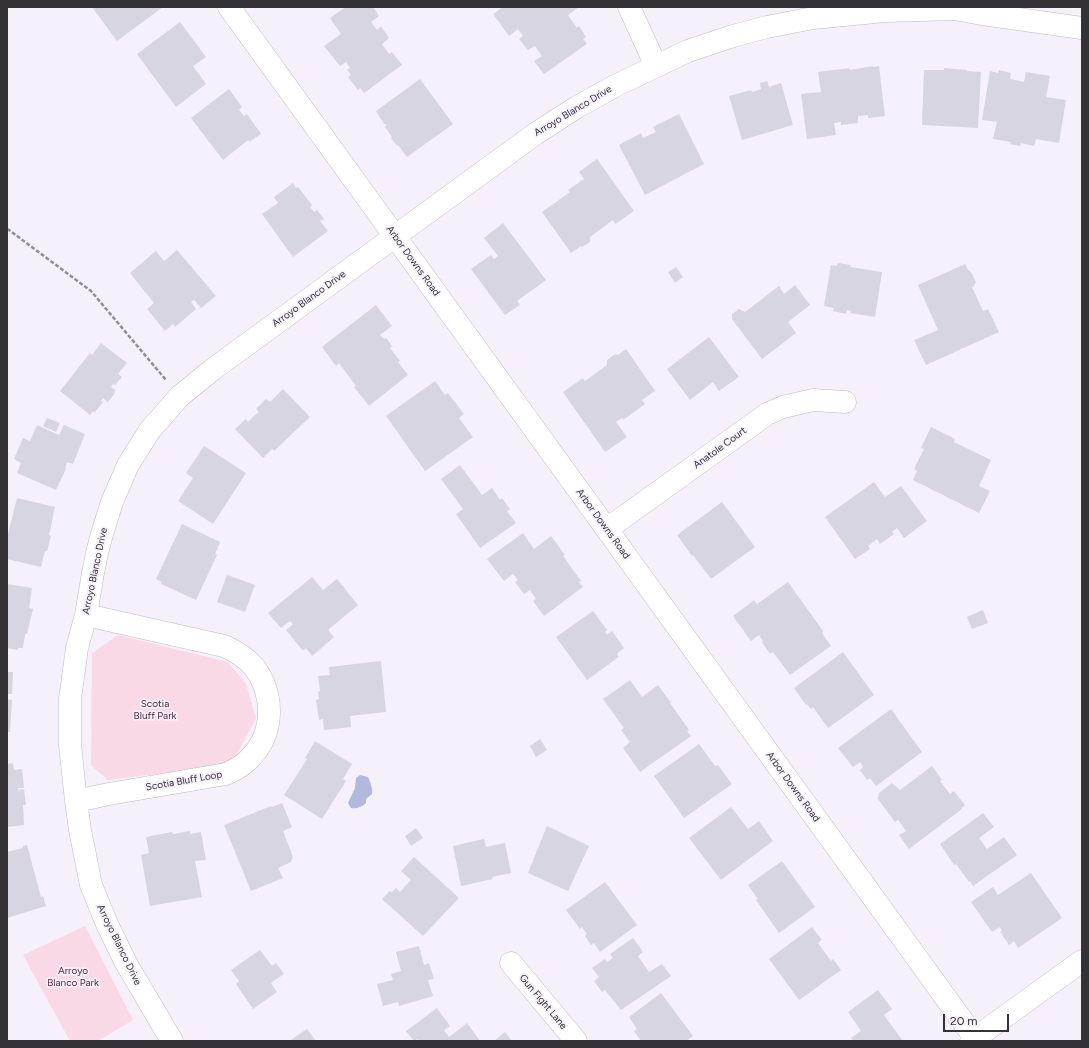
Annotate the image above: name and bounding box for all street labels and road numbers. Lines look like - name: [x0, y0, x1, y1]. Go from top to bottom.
- street label: Arroyo Blanco Drive: [532, 83, 614, 139]
- street label: Arbor Downs Road: [384, 224, 442, 298]
- street label: Arroyo Blanco Drive: [270, 268, 348, 330]
- street label: Anatole Court: [691, 425, 749, 471]
- street label: Arbor Downs Road: [574, 487, 632, 561]
- street label: Arroyo Blanco Drive: [80, 527, 110, 615]
- street label: Arbor Downs Road: [764, 750, 822, 824]
- street label: Scotia Bluff Loop: [145, 768, 223, 794]
- street label: Arroyo Blanco Drive: [94, 903, 144, 987]
- street label: Gun Fight Lane: [517, 972, 569, 1032]

